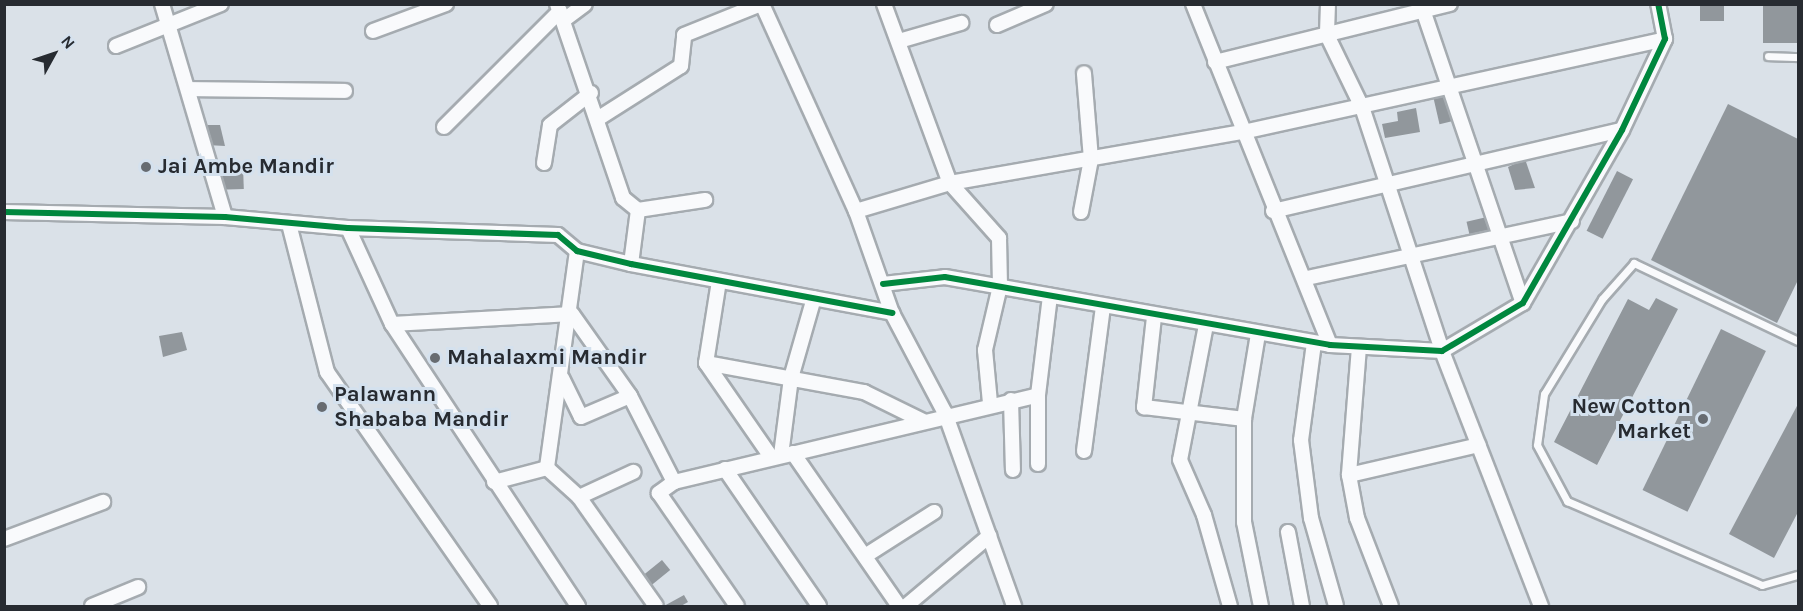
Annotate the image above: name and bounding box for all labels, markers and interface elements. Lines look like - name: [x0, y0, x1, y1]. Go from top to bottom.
- north arrow: [24, 24, 84, 84]
- text: N: [57, 32, 79, 53]
- place label: Jai Ambe Mandir: [158, 154, 334, 180]
- marker: Jai Ambe Mandir: [139, 160, 153, 174]
- place label: Mahalaxmi Mandir: [447, 345, 646, 371]
- marker: Mahalaxmi Mandir: [428, 351, 442, 365]
- place label: Palawann Shababa Mandir: [334, 381, 508, 433]
- place label: New Cotton Market: [1571, 393, 1691, 445]
- marker: Palawann Shababa Mandir: [315, 400, 329, 414]
- marker: New Cotton Market: [1696, 412, 1710, 426]

